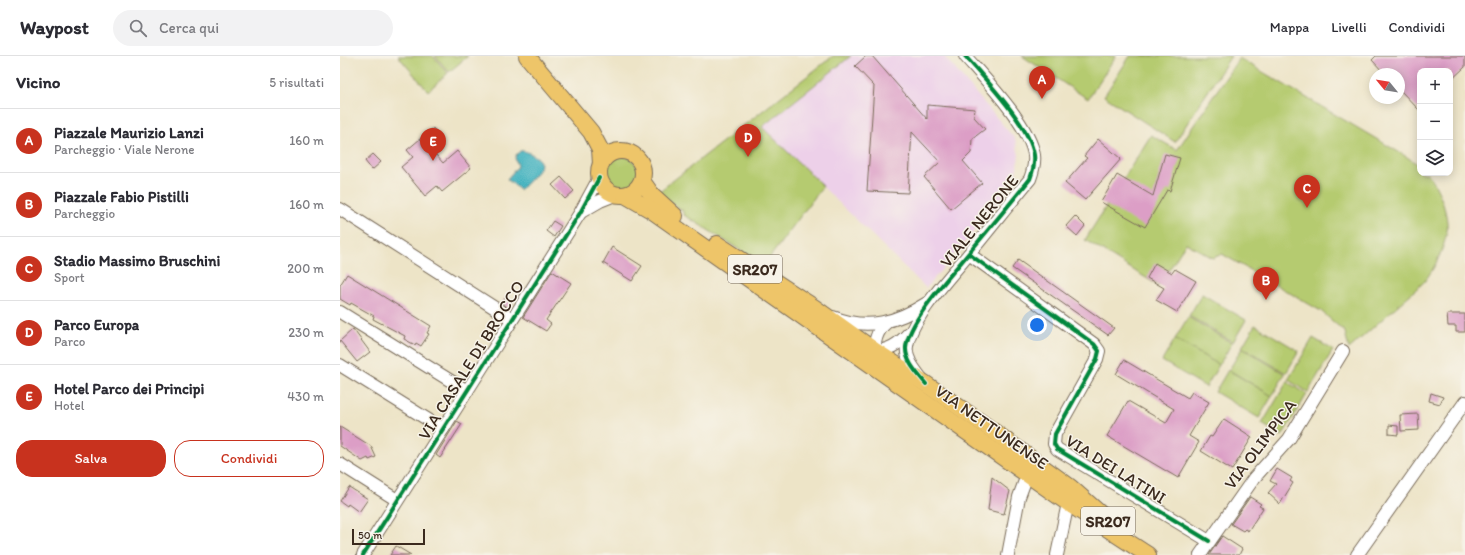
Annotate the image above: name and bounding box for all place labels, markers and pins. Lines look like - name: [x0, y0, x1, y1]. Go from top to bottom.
- pin: A: [1029, 66, 1055, 99]
- pin: D: [735, 124, 761, 157]
- pin: E: [420, 128, 446, 161]
- pin: C: [1294, 175, 1320, 208]
- pin: B: [1253, 267, 1279, 300]

